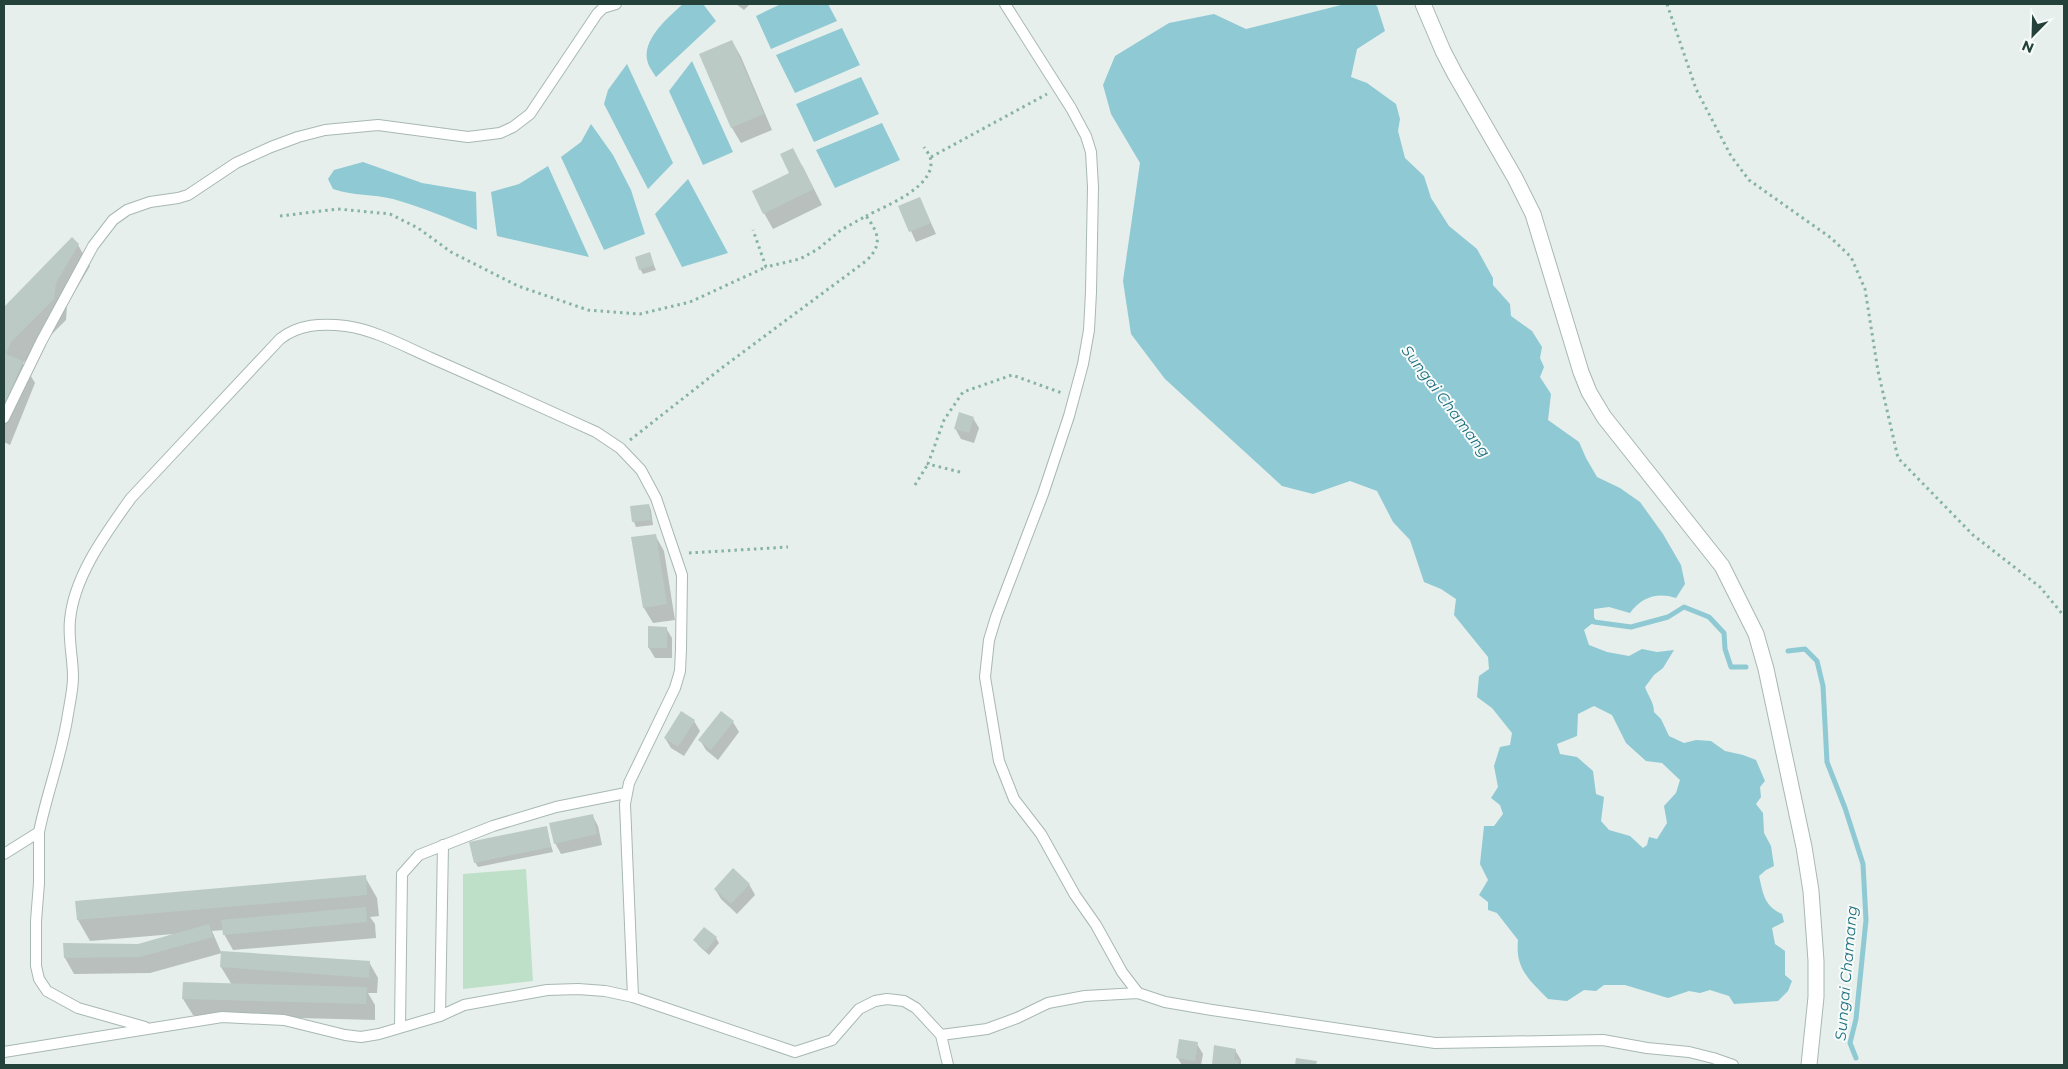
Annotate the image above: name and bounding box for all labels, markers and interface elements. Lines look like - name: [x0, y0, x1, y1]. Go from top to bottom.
- north arrow: [2008, 10, 2058, 60]
- text: N: [2019, 36, 2037, 57]
- water label: Sungai Chamang: [1398, 341, 1494, 461]
- water label: Sungai Chamang: [1831, 905, 1861, 1041]

